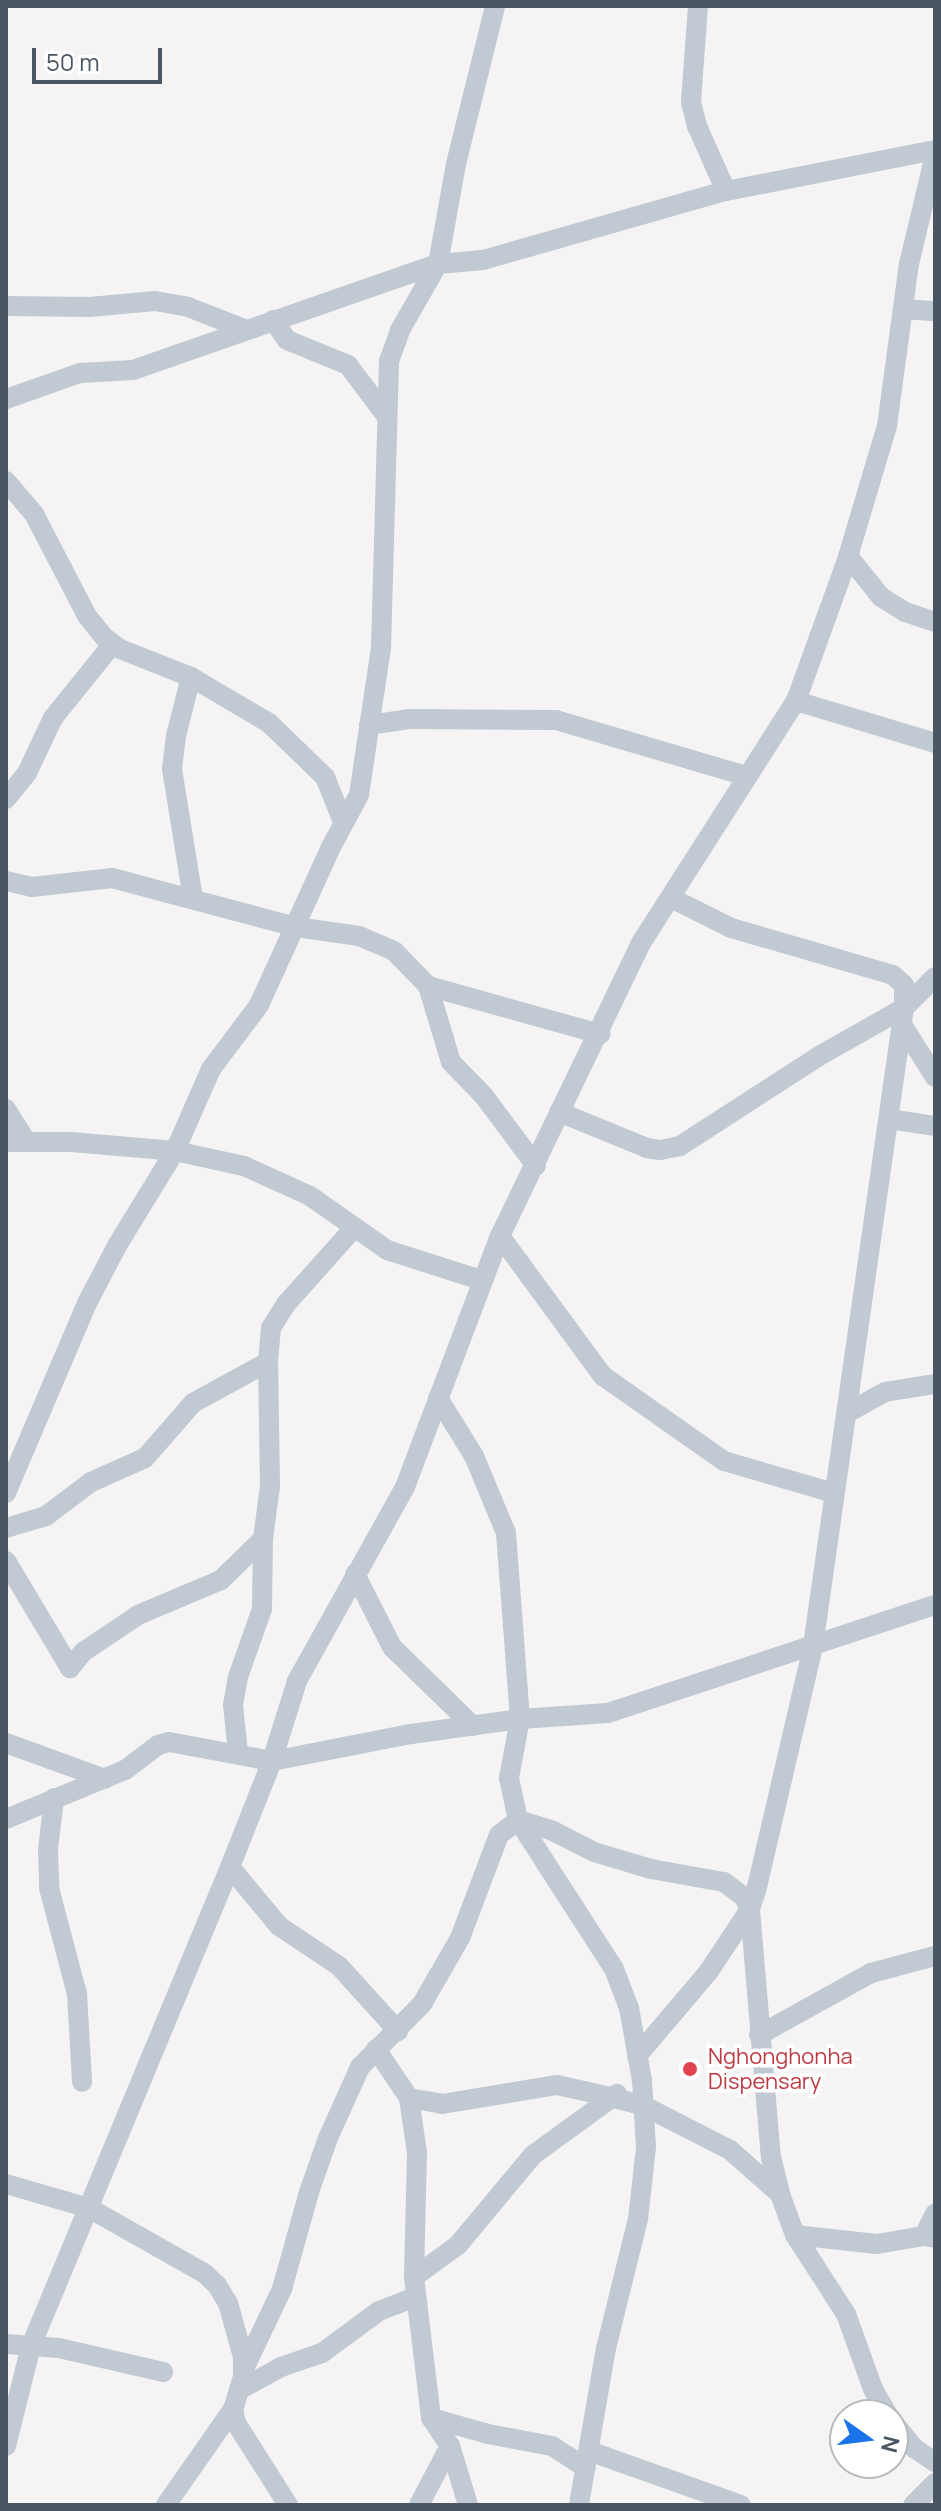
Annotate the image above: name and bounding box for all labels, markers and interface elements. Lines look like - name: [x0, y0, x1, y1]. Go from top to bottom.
- scale bar: [36, 32, 166, 82]
- text: 50 m: [46, 45, 100, 78]
- place label: Nghonghonha Dispensary: [708, 2043, 853, 2094]
- marker: Nghonghonha Dispensary: [679, 2058, 701, 2080]
- north arrow: [829, 2399, 909, 2479]
- text: N: [874, 2433, 907, 2456]

